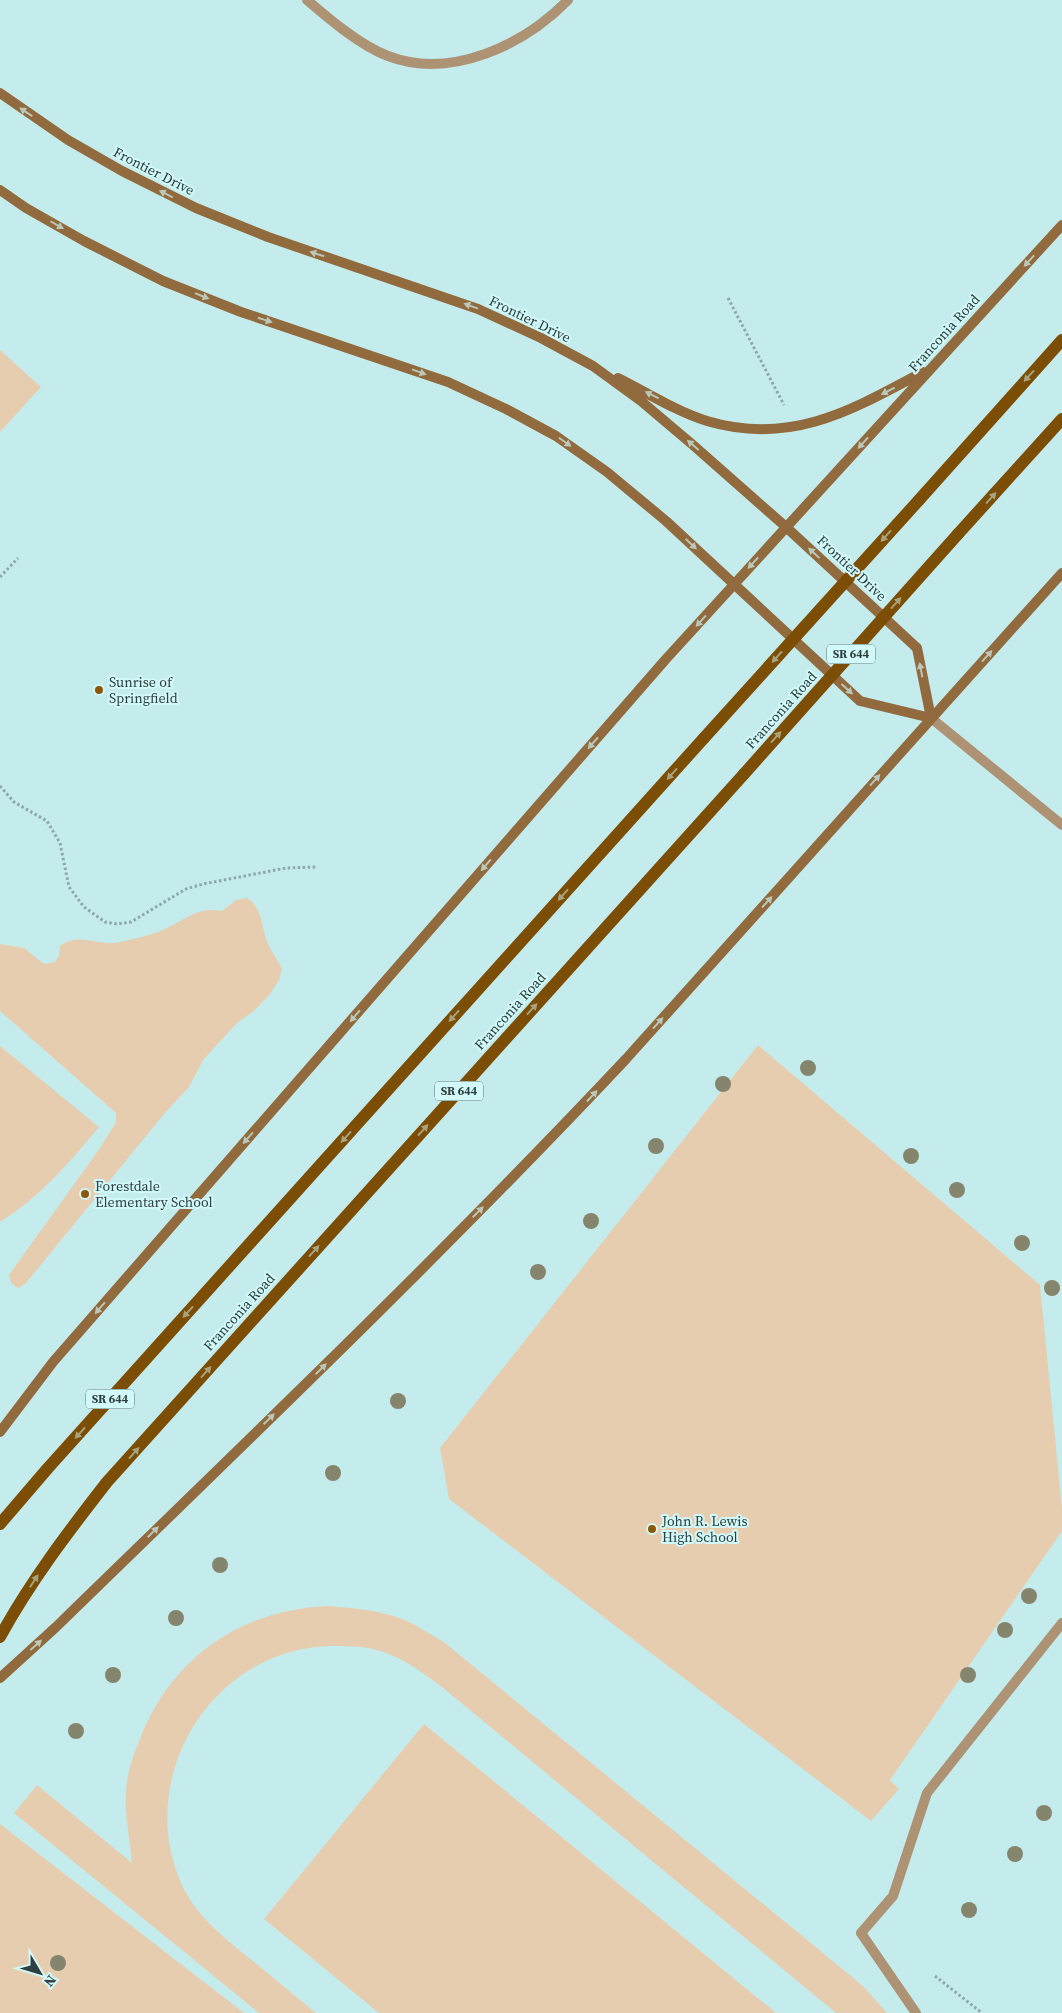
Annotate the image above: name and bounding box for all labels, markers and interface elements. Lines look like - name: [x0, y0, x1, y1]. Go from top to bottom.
- one-way arrow: [19, 108, 32, 117]
- street label: Frontier Drive: [110, 142, 198, 200]
- one-way arrow: [159, 190, 174, 198]
- one-way arrow: [49, 221, 64, 229]
- one-way arrow: [309, 249, 324, 257]
- one-way arrow: [1023, 255, 1035, 267]
- street label: Franconia Road: [904, 290, 984, 376]
- street label: Frontier Drive: [486, 291, 574, 347]
- one-way arrow: [195, 293, 210, 301]
- one-way arrow: [463, 302, 478, 310]
- one-way arrow: [257, 317, 272, 324]
- one-way arrow: [411, 369, 426, 376]
- one-way arrow: [1024, 370, 1035, 383]
- one-way arrow: [880, 387, 895, 395]
- one-way arrow: [644, 391, 659, 399]
- one-way arrow: [558, 437, 572, 447]
- one-way arrow: [857, 437, 869, 449]
- one-way arrow: [687, 440, 699, 451]
- one-way arrow: [985, 492, 997, 504]
- one-way arrow: [881, 530, 892, 542]
- street label: Frontier Drive: [813, 531, 891, 605]
- one-way arrow: [684, 538, 696, 550]
- one-way arrow: [809, 547, 821, 559]
- one-way arrow: [747, 557, 759, 569]
- one-way arrow: [891, 597, 902, 610]
- one-way arrow: [695, 615, 706, 628]
- road number: SR 644: [827, 644, 875, 664]
- one-way arrow: [771, 650, 783, 662]
- one-way arrow: [981, 650, 993, 662]
- one-way arrow: [917, 662, 925, 678]
- street label: Franconia Road: [741, 667, 821, 753]
- place label: Sunrise of Springfield: [109, 672, 178, 708]
- one-way arrow: [840, 683, 852, 695]
- marker: Sunrise of Springfield: [93, 684, 105, 696]
- one-way arrow: [771, 731, 782, 744]
- one-way arrow: [587, 736, 599, 748]
- one-way arrow: [666, 768, 677, 781]
- one-way arrow: [869, 775, 881, 787]
- one-way arrow: [480, 859, 492, 871]
- one-way arrow: [557, 889, 569, 901]
- one-way arrow: [761, 896, 773, 908]
- street label: Franconia Road: [470, 968, 550, 1054]
- one-way arrow: [526, 1004, 538, 1016]
- one-way arrow: [349, 1009, 361, 1021]
- one-way arrow: [448, 1010, 460, 1022]
- one-way arrow: [653, 1016, 664, 1029]
- road number: SR 644: [435, 1082, 483, 1100]
- one-way arrow: [586, 1090, 598, 1102]
- one-way arrow: [417, 1124, 429, 1136]
- one-way arrow: [340, 1130, 351, 1143]
- one-way arrow: [242, 1132, 254, 1144]
- place label: Forestdale Elementary School: [95, 1176, 213, 1212]
- marker: Forestdale Elementary School: [79, 1188, 91, 1200]
- one-way arrow: [472, 1206, 484, 1218]
- one-way arrow: [309, 1244, 320, 1257]
- street label: Franconia Road: [199, 1269, 279, 1355]
- one-way arrow: [94, 1302, 105, 1315]
- one-way arrow: [183, 1305, 194, 1318]
- one-way arrow: [314, 1363, 326, 1375]
- one-way arrow: [200, 1366, 212, 1378]
- road number: SR 644: [86, 1390, 134, 1408]
- one-way arrow: [263, 1413, 275, 1425]
- one-way arrow: [74, 1426, 86, 1438]
- one-way arrow: [128, 1446, 139, 1459]
- place label: John R. Lewis High School: [661, 1511, 748, 1547]
- marker: John R. Lewis High School: [646, 1523, 658, 1535]
- one-way arrow: [147, 1527, 159, 1539]
- one-way arrow: [29, 1574, 39, 1587]
- one-way arrow: [30, 1639, 42, 1651]
- north arrow: [15, 1948, 65, 1998]
- text: N: [39, 1971, 61, 1991]

